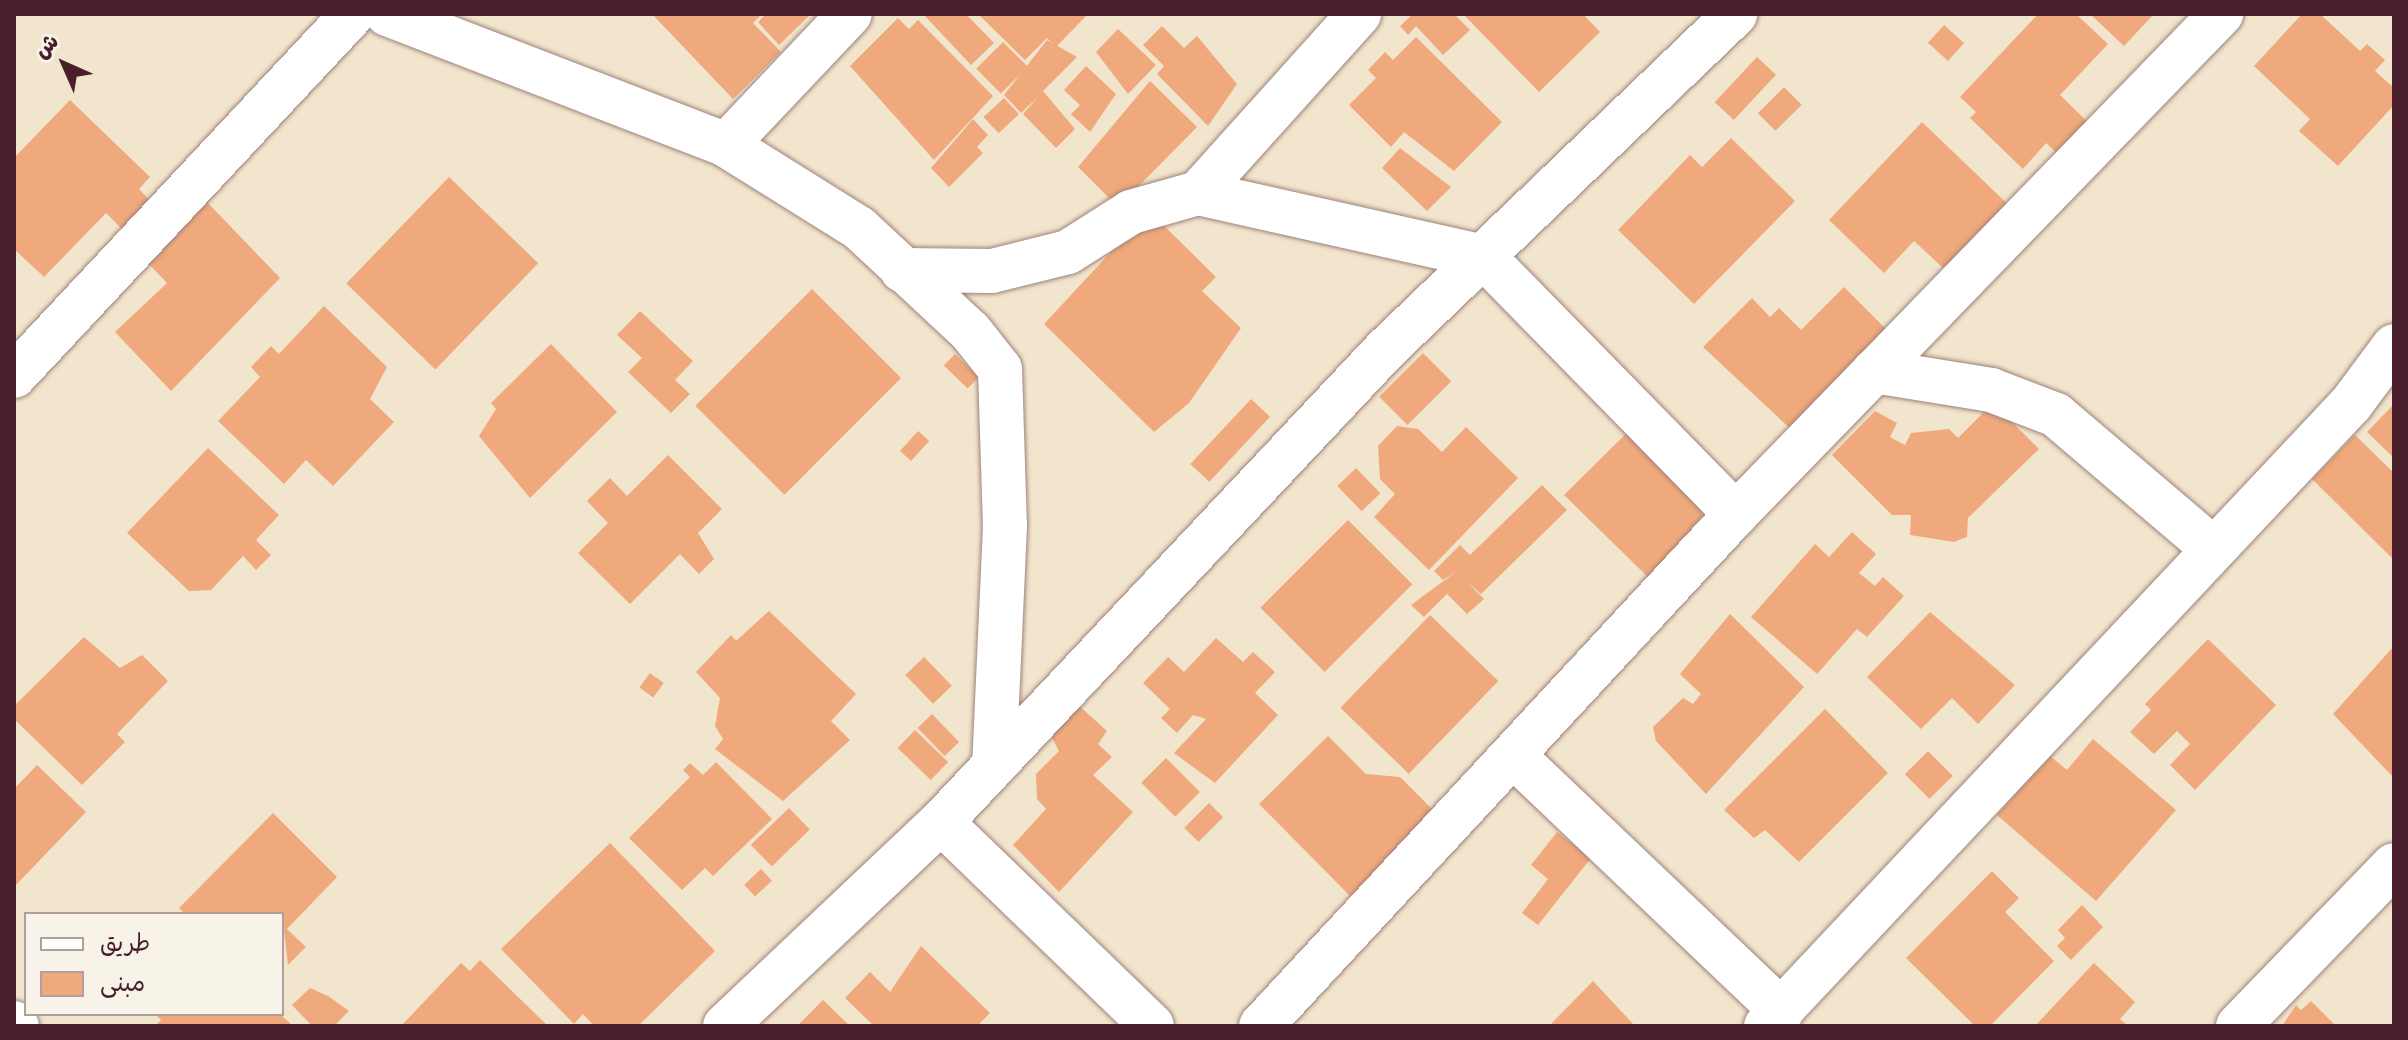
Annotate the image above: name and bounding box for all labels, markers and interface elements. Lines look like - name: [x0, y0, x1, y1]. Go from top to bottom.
- north arrow: [24, 24, 104, 104]
- text: ش: [29, 29, 65, 65]
- legend: [24, 912, 284, 1016]
- text: طريق: [100, 929, 150, 958]
- text: مبنى: [100, 969, 145, 998]

